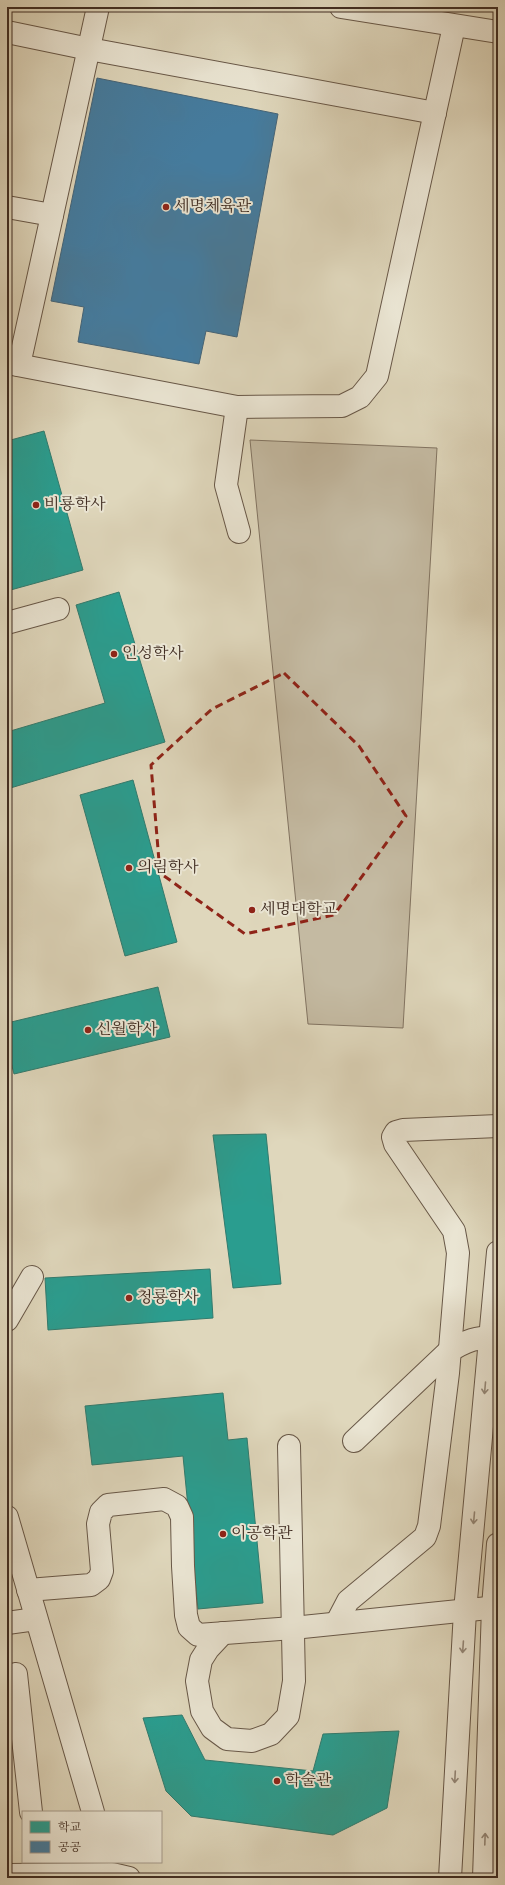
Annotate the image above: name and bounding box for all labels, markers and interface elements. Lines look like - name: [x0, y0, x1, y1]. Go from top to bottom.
- place label: 세명체육관: [174, 196, 252, 218]
- marker: 세명체육관: [161, 202, 171, 212]
- place label: 비룡학사: [44, 494, 106, 516]
- marker: 비룡학사: [31, 500, 41, 510]
- place label: 인성학사: [122, 643, 184, 665]
- marker: 인성학사: [109, 649, 119, 659]
- place label: 의림학사: [137, 857, 199, 879]
- marker: 의림학사: [124, 863, 134, 873]
- place label: 세명대학교: [260, 899, 337, 921]
- marker: 세명대학교: [247, 905, 257, 915]
- place label: 신월학사: [96, 1019, 158, 1041]
- marker: 신월학사: [83, 1025, 93, 1035]
- place label: 청룡학사: [137, 1287, 199, 1309]
- marker: 청룡학사: [124, 1293, 134, 1303]
- one-way arrow: [482, 1381, 489, 1394]
- one-way arrow: [470, 1511, 477, 1524]
- place label: 이공학관: [231, 1523, 293, 1545]
- marker: 이공학관: [218, 1529, 228, 1539]
- one-way arrow: [460, 1640, 467, 1653]
- place label: 학술관: [285, 1770, 332, 1792]
- one-way arrow: [452, 1770, 459, 1783]
- marker: 학술관: [272, 1776, 282, 1786]
- legend: [22, 1811, 162, 1863]
- text: 학교: [58, 1820, 82, 1836]
- one-way arrow: [481, 1833, 489, 1846]
- text: 공공: [58, 1840, 82, 1856]

